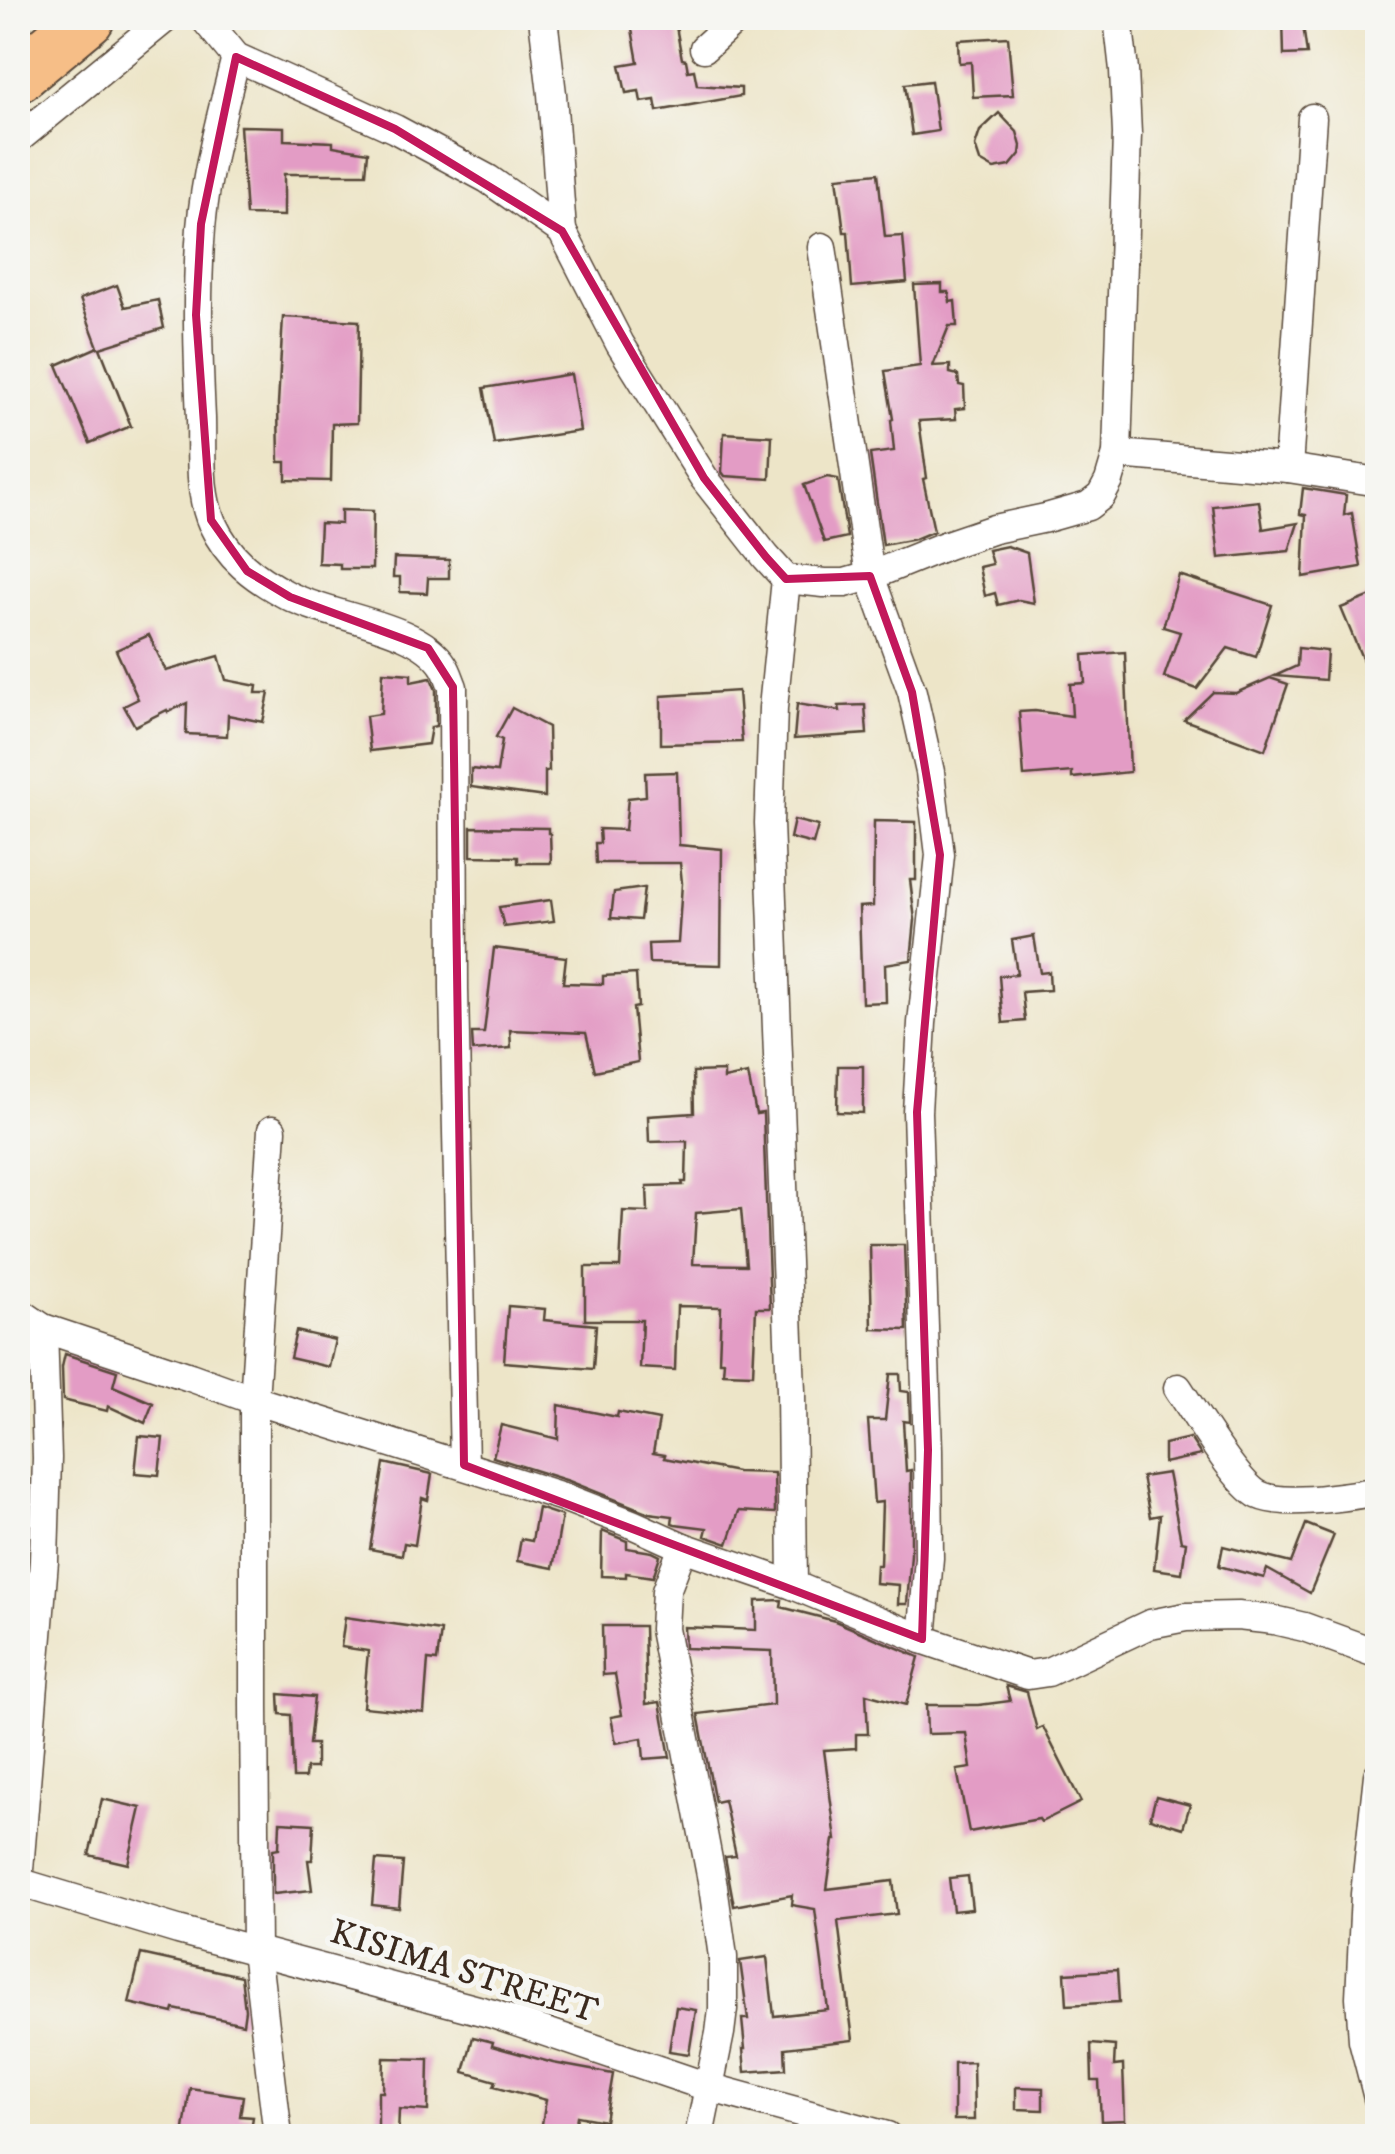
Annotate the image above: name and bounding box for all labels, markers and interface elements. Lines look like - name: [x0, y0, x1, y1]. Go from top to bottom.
- street label: KISIMA STREET: [325, 1910, 604, 2034]

